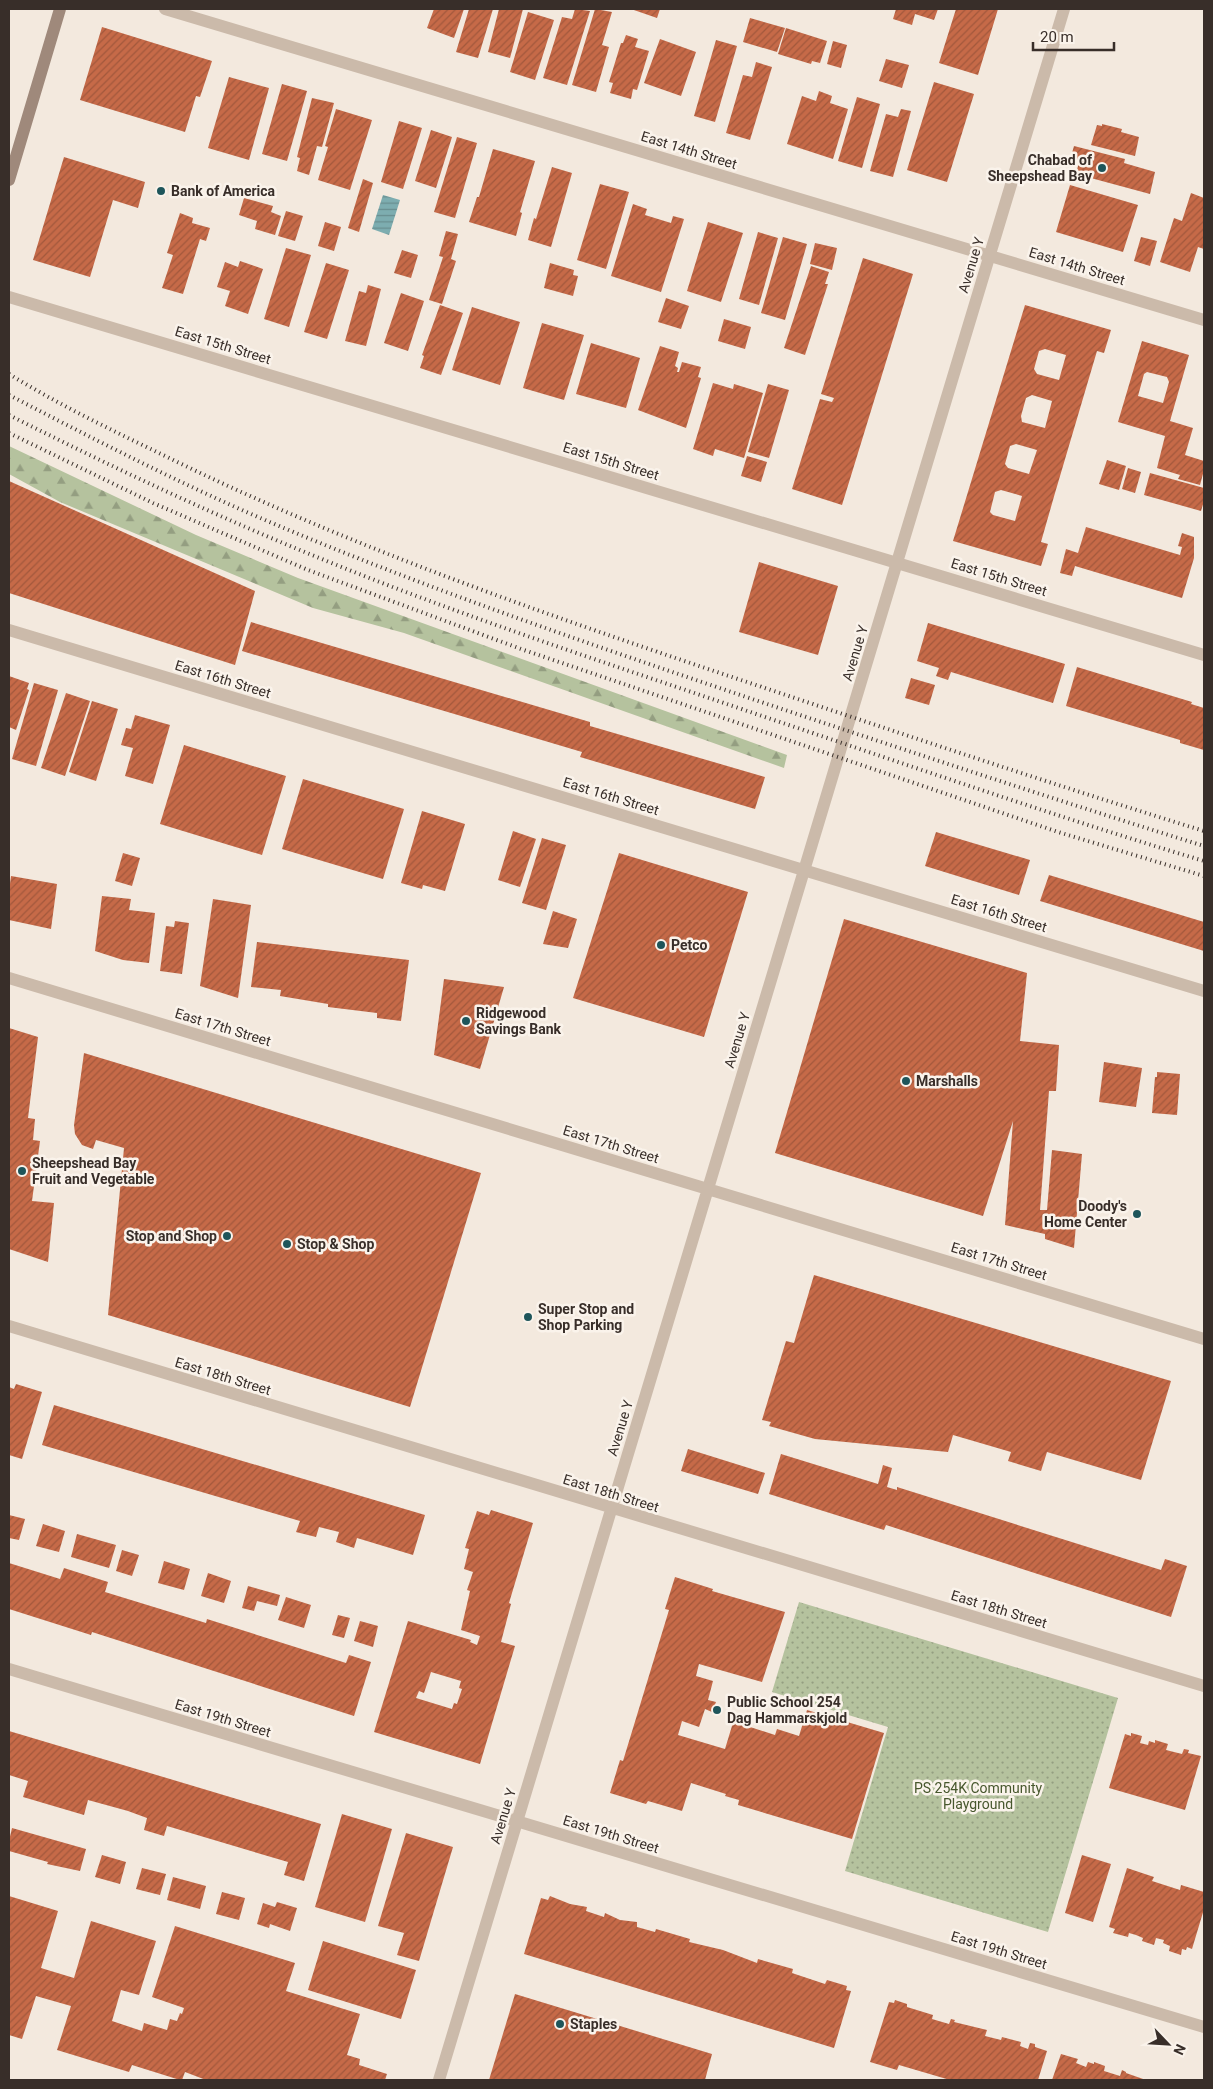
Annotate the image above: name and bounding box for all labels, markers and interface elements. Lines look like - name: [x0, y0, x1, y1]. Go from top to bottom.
- scale bar: [1033, 20, 1114, 52]
- text: 20 m: [1040, 28, 1074, 46]
- street label: East 14th Street: [639, 128, 739, 172]
- place label: Chabad of Sheepshead Bay: [988, 152, 1093, 184]
- marker: Chabad of Sheepshead Bay: [1096, 162, 1108, 174]
- place label: Bank of America: [171, 183, 276, 199]
- marker: Bank of America: [155, 185, 167, 197]
- street label: Avenue Y: [955, 235, 987, 295]
- street label: East 14th Street: [1027, 244, 1127, 288]
- street label: East 15th Street: [173, 323, 273, 367]
- street label: East 15th Street: [561, 439, 661, 483]
- street label: East 15th Street: [949, 555, 1049, 599]
- street label: Avenue Y: [839, 623, 871, 683]
- street label: East 16th Street: [173, 657, 273, 701]
- street label: East 16th Street: [561, 774, 661, 818]
- street label: East 16th Street: [949, 891, 1049, 935]
- place label: Petco: [671, 937, 708, 953]
- marker: Petco: [655, 939, 667, 951]
- street label: East 17th Street: [173, 1005, 273, 1049]
- place label: Ridgewood Savings Bank: [476, 1005, 562, 1037]
- street label: Avenue Y: [721, 1010, 753, 1070]
- marker: Ridgewood Savings Bank: [460, 1015, 472, 1027]
- place label: Marshalls: [916, 1073, 978, 1089]
- marker: Marshalls: [900, 1075, 912, 1087]
- street label: East 17th Street: [561, 1122, 661, 1166]
- place label: Sheepshead Bay Fruit and Vegetable: [32, 1155, 155, 1187]
- marker: Sheepshead Bay Fruit and Vegetable: [16, 1165, 28, 1177]
- place label: Doody's Home Center: [1044, 1198, 1127, 1230]
- marker: Doody's Home Center: [1131, 1208, 1143, 1220]
- place label: Stop and Shop: [126, 1228, 217, 1244]
- marker: Stop and Shop: [221, 1230, 233, 1242]
- place label: Stop & Shop: [297, 1236, 374, 1252]
- marker: Stop & Shop: [281, 1238, 293, 1250]
- street label: East 17th Street: [949, 1239, 1049, 1283]
- place label: Super Stop and Shop Parking: [538, 1301, 634, 1333]
- marker: Super Stop and Shop Parking: [522, 1311, 534, 1323]
- street label: East 18th Street: [173, 1354, 273, 1398]
- street label: Avenue Y: [604, 1398, 636, 1458]
- street label: East 18th Street: [561, 1471, 661, 1515]
- street label: East 18th Street: [949, 1587, 1049, 1631]
- place label: Public School 254 Dag Hammarskjold: [727, 1694, 847, 1726]
- street label: East 19th Street: [173, 1696, 273, 1740]
- marker: Public School 254 Dag Hammarskjold: [711, 1704, 723, 1716]
- park label: PS 254K Community Playground: [914, 1780, 1042, 1812]
- street label: Avenue Y: [487, 1786, 519, 1846]
- street label: East 19th Street: [561, 1812, 661, 1856]
- street label: East 19th Street: [949, 1928, 1049, 1972]
- place label: Staples: [570, 2016, 617, 2032]
- marker: Staples: [554, 2018, 566, 2030]
- north arrow: [1143, 2019, 1193, 2069]
- text: N: [1170, 2042, 1189, 2057]

